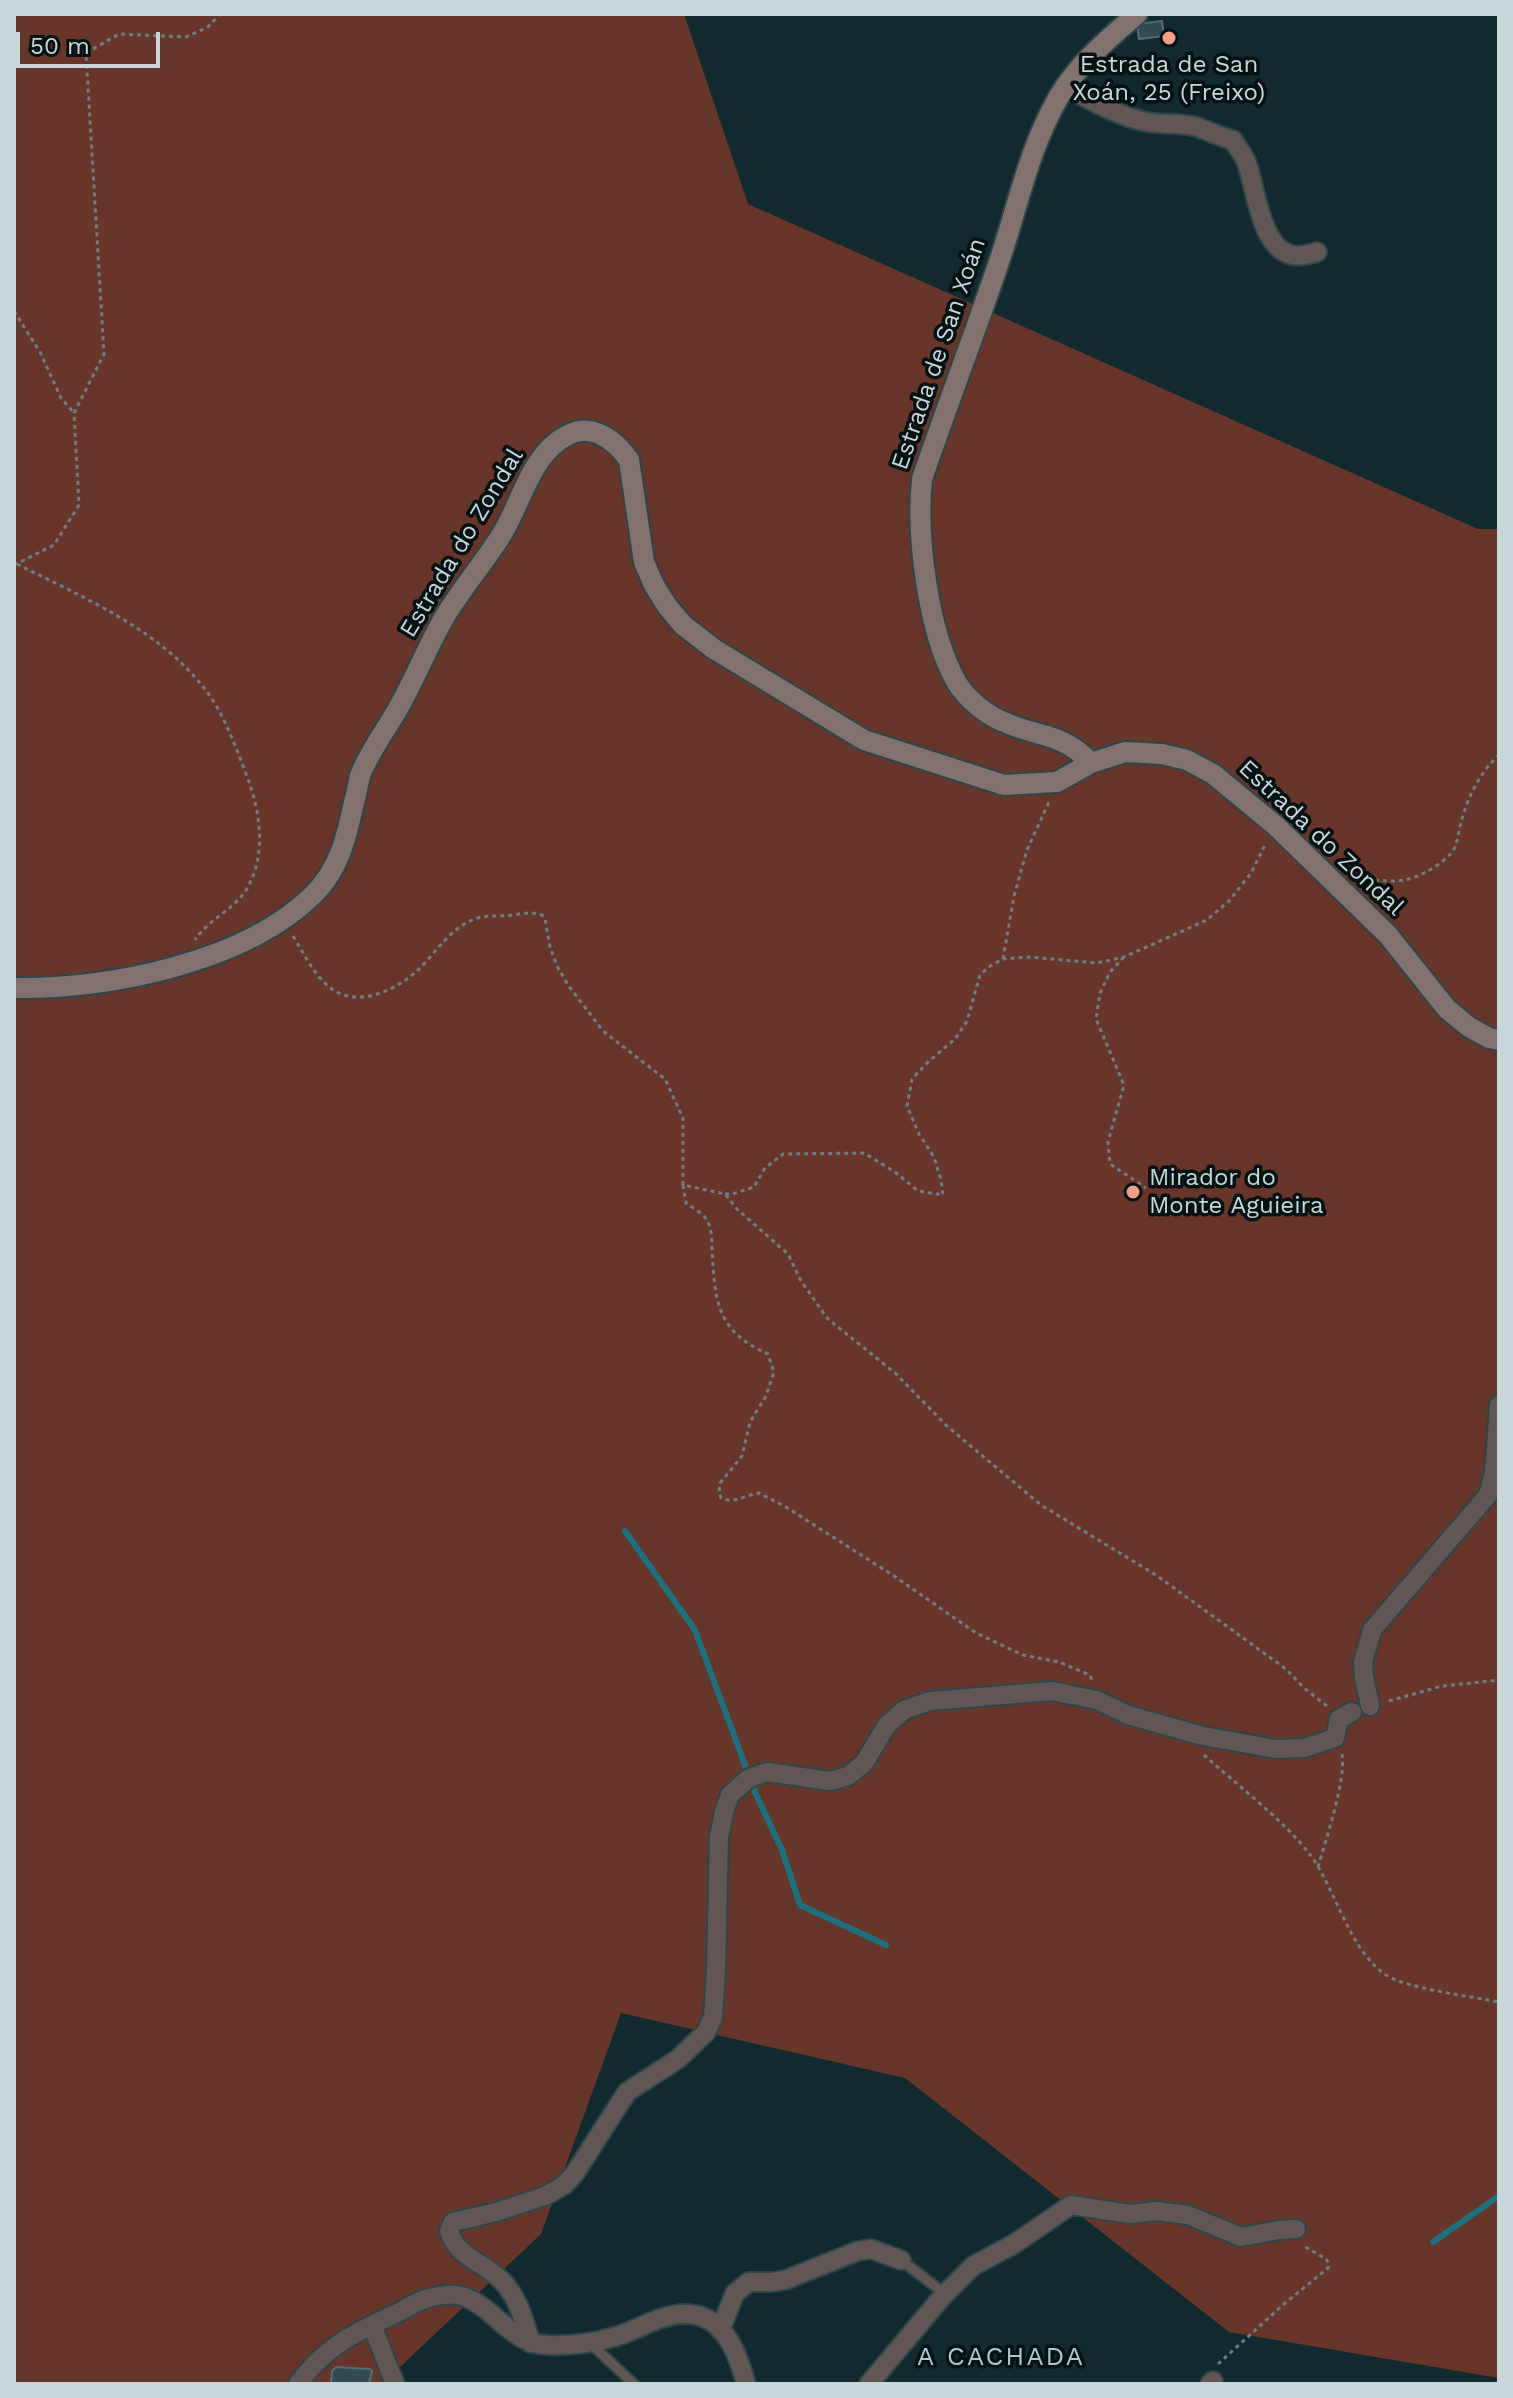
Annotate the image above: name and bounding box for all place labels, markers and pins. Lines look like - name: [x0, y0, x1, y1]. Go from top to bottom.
- marker: Estrada de San Xoán, 25 (Freixo): [1160, 29, 1178, 47]
- place label: Estrada de San Xoán, 25 (Freixo): [1073, 51, 1265, 107]
- place label: Mirador do Monte Aguieira: [1149, 1164, 1324, 1220]
- marker: Mirador do Monte Aguieira: [1124, 1183, 1142, 1201]

